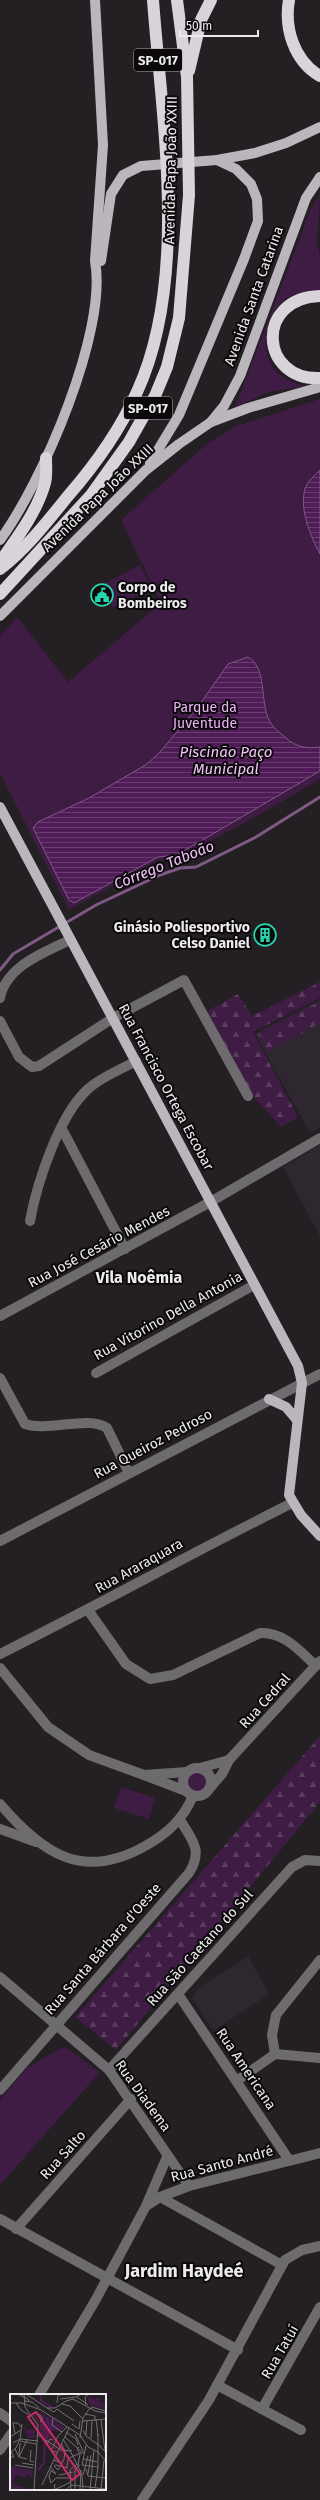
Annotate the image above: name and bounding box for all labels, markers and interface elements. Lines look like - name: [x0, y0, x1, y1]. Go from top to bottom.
- scale bar: [180, 12, 258, 38]
- text: 50 m: [186, 19, 212, 33]
- road number: SP-017: [134, 49, 182, 71]
- street label: Avenida Papa João XXIII: [161, 96, 181, 244]
- street label: Avenida Santa Catarina: [221, 224, 287, 368]
- road number: SP-017: [124, 397, 172, 419]
- street label: Avenida Papa João XXIII: [39, 440, 157, 556]
- place label: Corpo de Bombeiros: [118, 579, 187, 612]
- public building icon: Corpo de Bombeiros: [89, 582, 115, 608]
- park label: Parque da Juventude: [173, 699, 237, 732]
- water label: Piscinão Paço Municipal: [180, 743, 272, 778]
- water label: Córrego Taboão: [111, 837, 217, 893]
- place label: Ginásio Poliesportivo Celso Daniel: [114, 919, 251, 952]
- building icon: Ginásio Poliesportivo Celso Daniel: [252, 922, 278, 948]
- street label: Rua Francisco Ortega Escobar: [115, 1001, 217, 1174]
- street label: Rua José Cesário Mendes: [25, 1202, 173, 1292]
- street label: Rua Vitorino Della Antonia: [91, 1268, 245, 1364]
- district label: Vila Noêmia: [95, 1268, 182, 1287]
- street label: Rua Queiroz Pedroso: [91, 1406, 215, 1482]
- street label: Rua Araraquara: [92, 1535, 186, 1597]
- street label: Rua Cedral: [236, 1670, 294, 1732]
- street label: Rua Santa Bárbara d'Oeste: [41, 1880, 165, 2018]
- street label: Rua São Caetano do Sul: [143, 1886, 257, 2010]
- street label: Rua Americana: [212, 2025, 280, 2113]
- street label: Rua Diadema: [111, 2057, 175, 2135]
- street label: Rua Salto: [37, 2127, 89, 2183]
- street label: Rua Santo André: [169, 2142, 275, 2186]
- district label: Jardim Haydeé: [123, 2260, 244, 2282]
- street label: Rua Tatuí: [258, 2322, 302, 2382]
- inset map: [10, 2394, 106, 2490]

